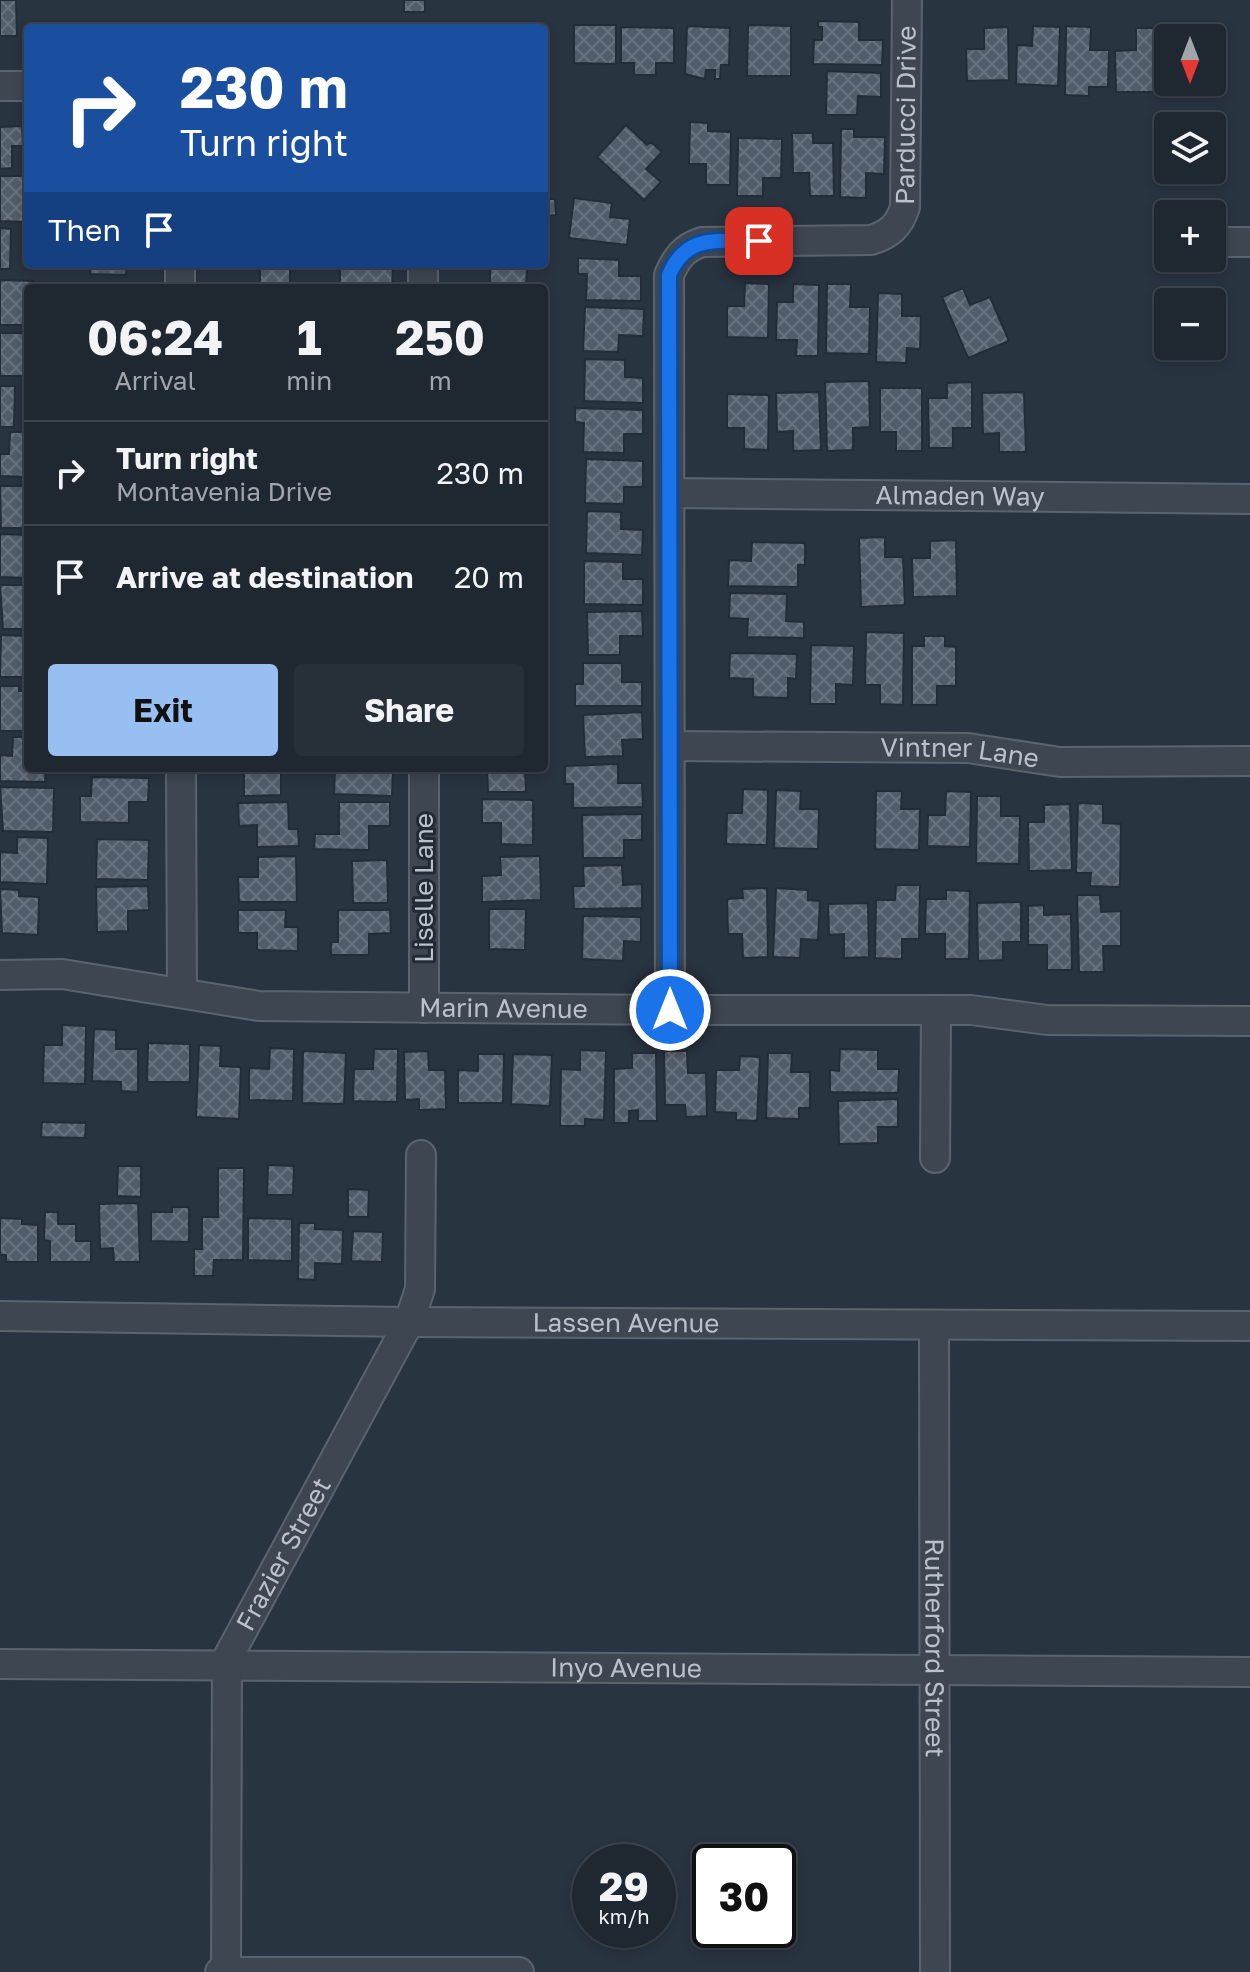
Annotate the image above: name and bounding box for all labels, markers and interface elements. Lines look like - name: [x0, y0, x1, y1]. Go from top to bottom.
- north arrow: [1154, 24, 1226, 96]
- map controls: [1154, 24, 1226, 360]
- street label: Parducci Drive: [889, 25, 922, 205]
- text: 230 m: [180, 53, 348, 120]
- icon: right: [48, 56, 152, 160]
- button: layers: [1154, 112, 1226, 184]
- text: Turn right: [180, 121, 348, 164]
- button: +: [1154, 200, 1226, 272]
- pin: [725, 207, 793, 275]
- icon: arrive: [137, 208, 181, 252]
- text: Then: [48, 212, 121, 248]
- icon: arrive: [737, 219, 781, 263]
- button: −: [1154, 288, 1226, 360]
- text: 06:24: [87, 308, 223, 366]
- text: 1: [297, 308, 322, 366]
- text: 250: [395, 308, 485, 366]
- text: Arrival: [114, 365, 196, 396]
- text: min: [286, 365, 332, 396]
- text: m: [429, 365, 452, 396]
- text: Turn right: [116, 440, 258, 476]
- icon: right: [48, 451, 92, 495]
- text: 230 m: [436, 455, 524, 491]
- text: Montavenia Drive: [116, 476, 332, 507]
- street label: Almaden Way: [875, 479, 1045, 512]
- icon: arrive: [48, 555, 92, 599]
- text: Arrive at destination: [116, 559, 413, 595]
- text: 20 m: [454, 559, 524, 595]
- button: Exit: [48, 664, 278, 756]
- button: Share: [294, 664, 524, 756]
- street label: Vintner Lane: [880, 731, 1041, 774]
- street label: Liselle Lane: [408, 813, 439, 963]
- position arrow: [628, 968, 712, 1052]
- street label: Marin Avenue: [419, 992, 588, 1024]
- street label: Lassen Avenue: [532, 1307, 719, 1338]
- street label: Frazier Street: [229, 1472, 337, 1636]
- street label: Rutherford Street: [919, 1538, 951, 1758]
- street label: Inyo Avenue: [550, 1652, 702, 1683]
- speed limit sign: 30: [692, 1844, 796, 1948]
- text: 29: [599, 1862, 649, 1910]
- text: km/h: [599, 1904, 649, 1928]

